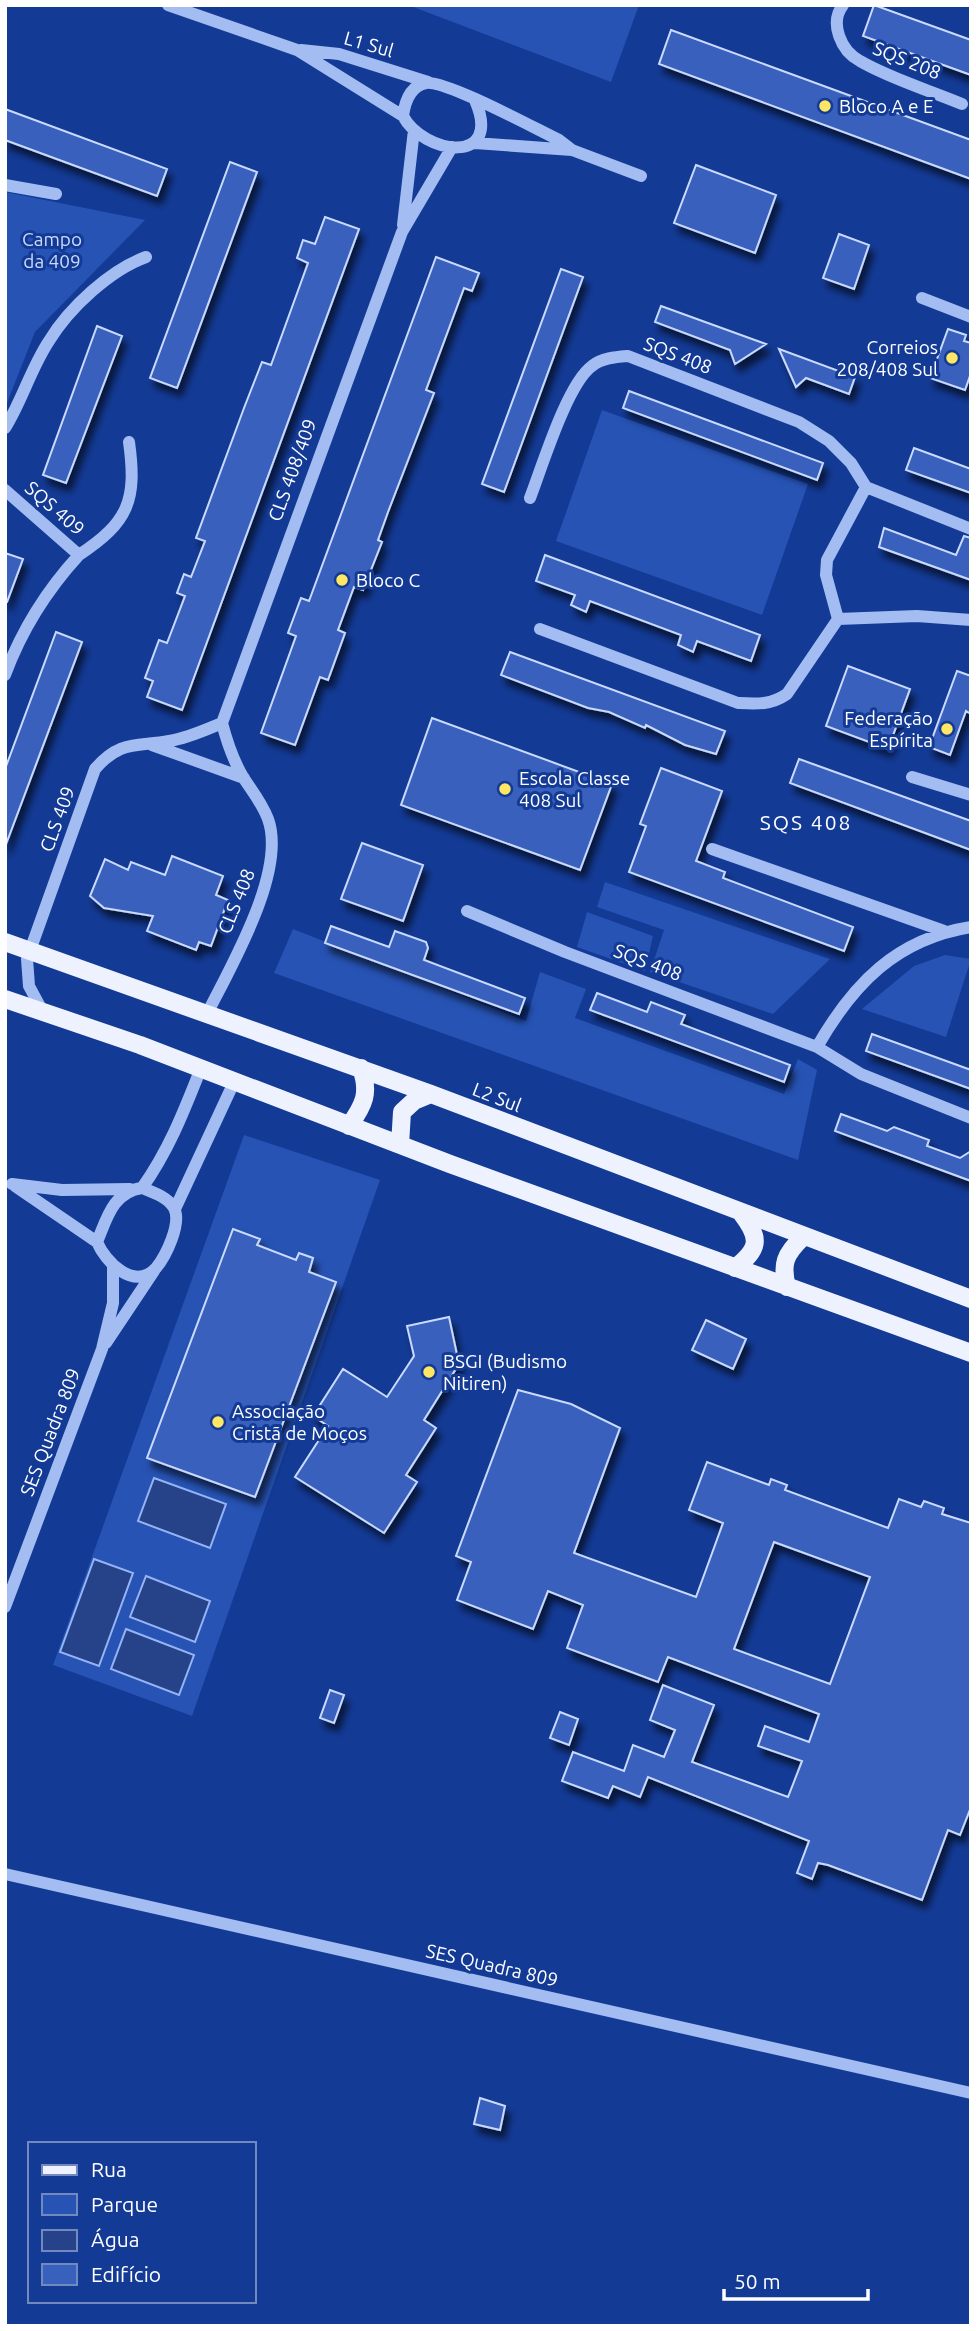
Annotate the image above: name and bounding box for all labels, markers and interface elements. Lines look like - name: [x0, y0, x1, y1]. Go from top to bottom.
- street label: L1 Sul: [342, 26, 396, 62]
- street label: SQS 208: [870, 36, 944, 84]
- place label: Bloco A e E: [839, 95, 934, 117]
- marker: Bloco A e E: [817, 98, 833, 114]
- park label: Campo da 409: [22, 228, 82, 272]
- street label: SQS 408: [641, 332, 715, 378]
- place label: Correios 208/408 Sul: [837, 336, 938, 380]
- marker: Correios 208/408 Sul: [944, 350, 960, 366]
- street label: CLS 408/409: [263, 416, 321, 524]
- street label: SQS 409: [21, 476, 89, 540]
- place label: Bloco C: [356, 569, 420, 591]
- marker: Bloco C: [334, 572, 350, 588]
- place label: Federação Espírita: [844, 707, 933, 751]
- marker: Federação Espírita: [939, 721, 955, 737]
- place label: Escola Classe 408 Sul: [519, 767, 630, 811]
- marker: Escola Classe 408 Sul: [497, 781, 513, 797]
- street label: CLS 409: [35, 783, 79, 855]
- district label: SQS 408: [760, 810, 852, 834]
- street label: CLS 408: [213, 865, 259, 937]
- street label: SQS 408: [611, 939, 685, 985]
- street label: L2 Sul: [469, 1078, 525, 1116]
- place label: BSGI (Budismo Nitiren): [443, 1350, 567, 1394]
- marker: BSGI (Budismo Nitiren): [421, 1364, 437, 1380]
- street label: SES Quadra 809: [16, 1365, 84, 1499]
- place label: Associação Cristã de Moços: [232, 1400, 367, 1444]
- marker: Associação Cristã de Moços: [210, 1414, 226, 1430]
- street label: SES Quadra 809: [424, 1939, 560, 1991]
- legend: [28, 2142, 256, 2303]
- text: Rua: [91, 2157, 127, 2181]
- text: Parque: [91, 2192, 158, 2216]
- text: Água: [91, 2227, 140, 2251]
- scale bar: [724, 2258, 867, 2302]
- text: Edifício: [91, 2262, 161, 2286]
- text: 50 m: [734, 2269, 781, 2293]

